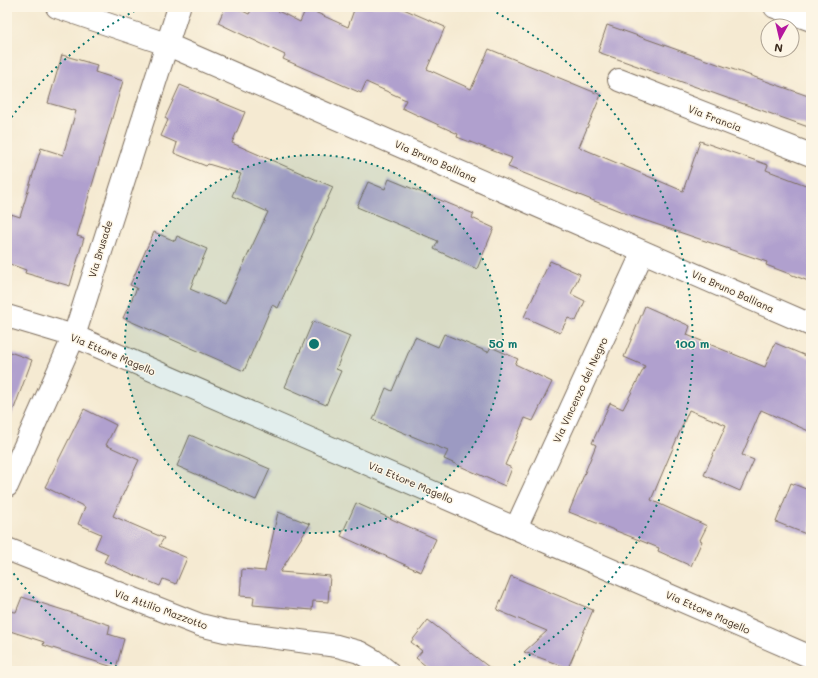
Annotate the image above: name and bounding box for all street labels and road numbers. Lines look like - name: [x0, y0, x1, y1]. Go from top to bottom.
- street label: Via Francia: [686, 101, 744, 135]
- street label: Via Bruno Balliana: [393, 137, 479, 185]
- street label: Via Brusade: [85, 219, 115, 279]
- street label: Via Bruno Balliana: [690, 267, 776, 315]
- street label: Via Ettore Magello: [68, 330, 158, 378]
- street label: Via Vincenzo del Negro: [549, 335, 611, 445]
- street label: Via Ettore Magello: [366, 458, 456, 506]
- street label: Via Attilio Mazzotto: [112, 586, 210, 632]
- street label: Via Ettore Magello: [664, 587, 752, 637]

